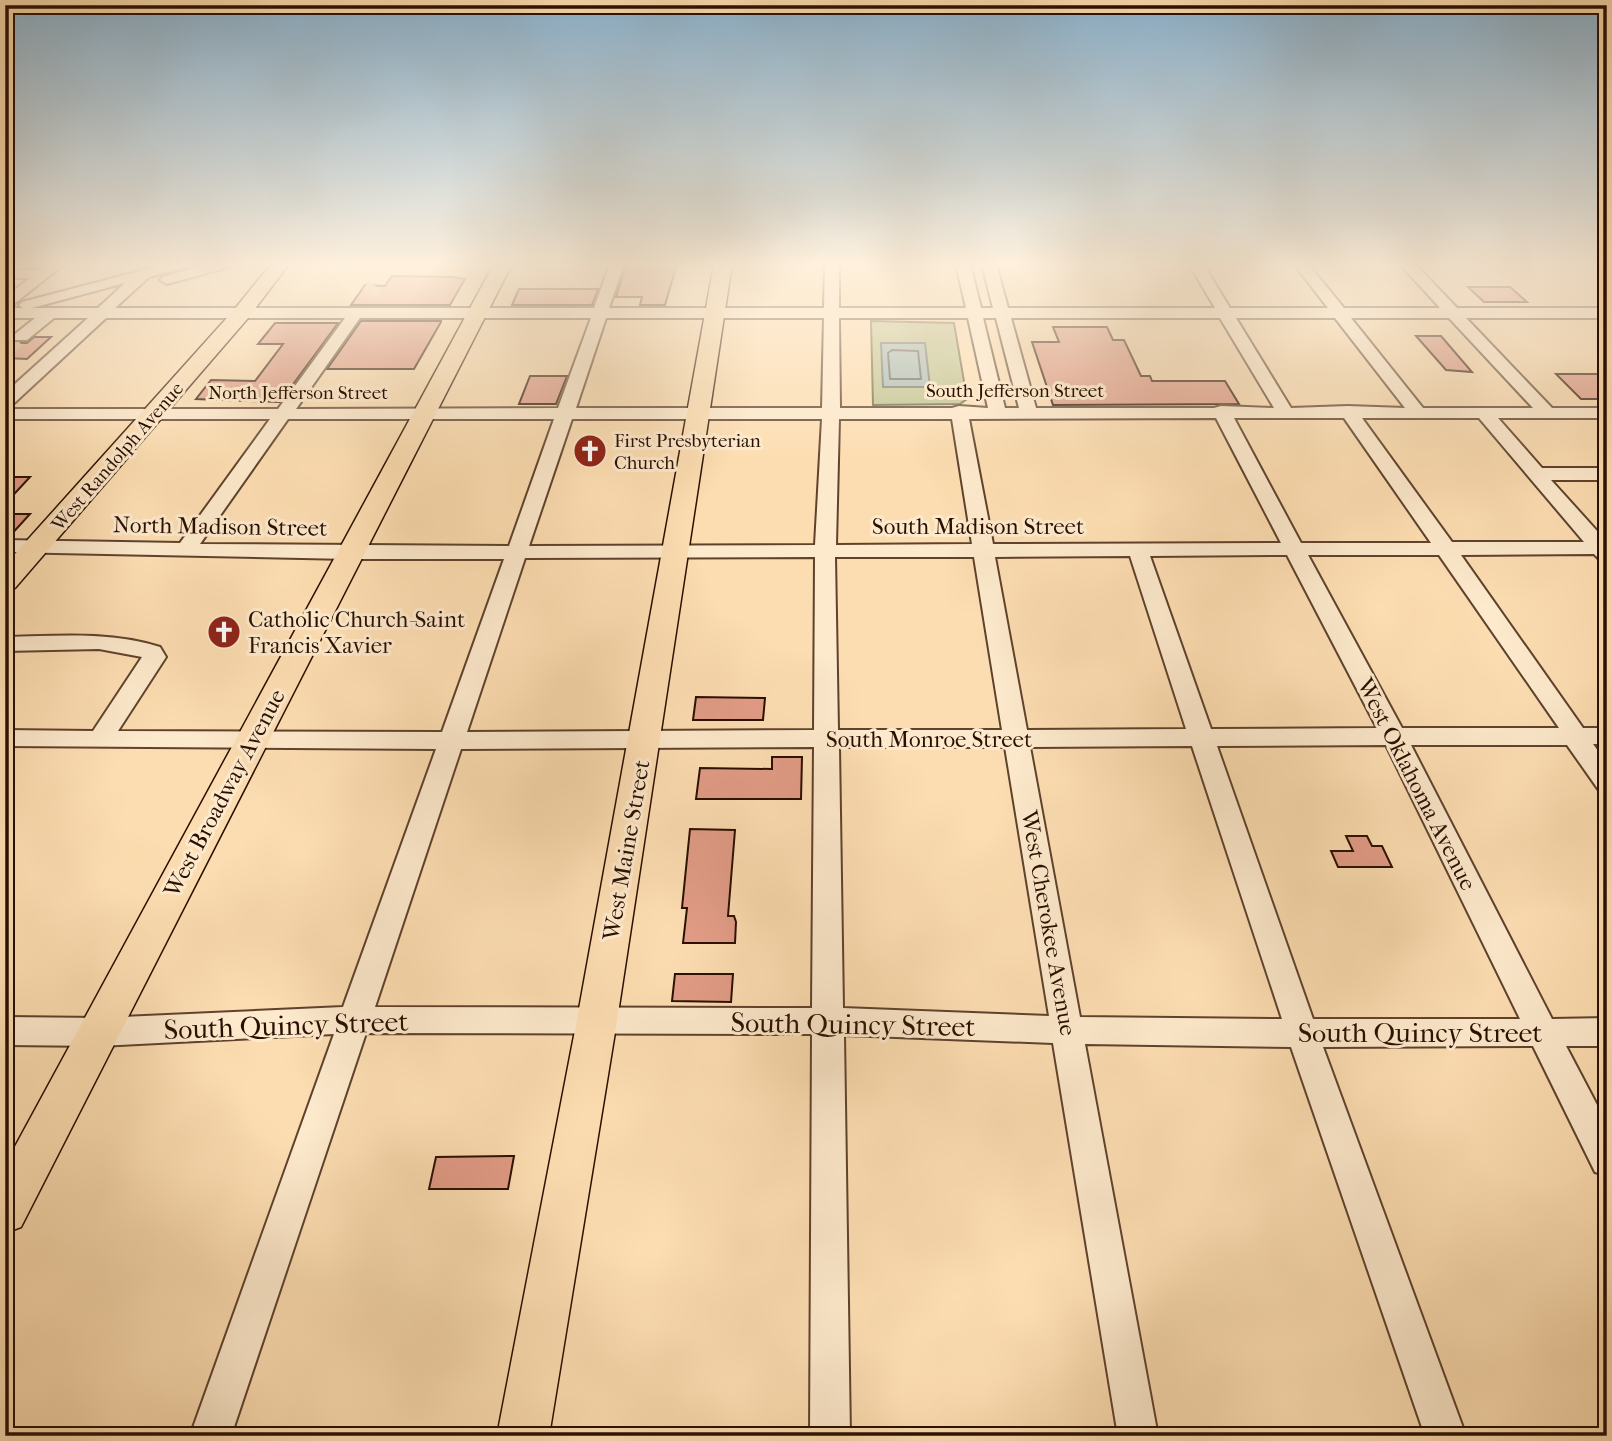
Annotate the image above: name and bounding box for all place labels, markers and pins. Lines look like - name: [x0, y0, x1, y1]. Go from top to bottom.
- place label: First Presbyterian Church: [614, 430, 761, 474]
- church icon: First Presbyterian Church: [571, 432, 609, 470]
- place label: Catholic Church-Saint Francis Xavier: [248, 606, 465, 659]
- church icon: Catholic Church-Saint Francis Xavier: [205, 613, 243, 651]

